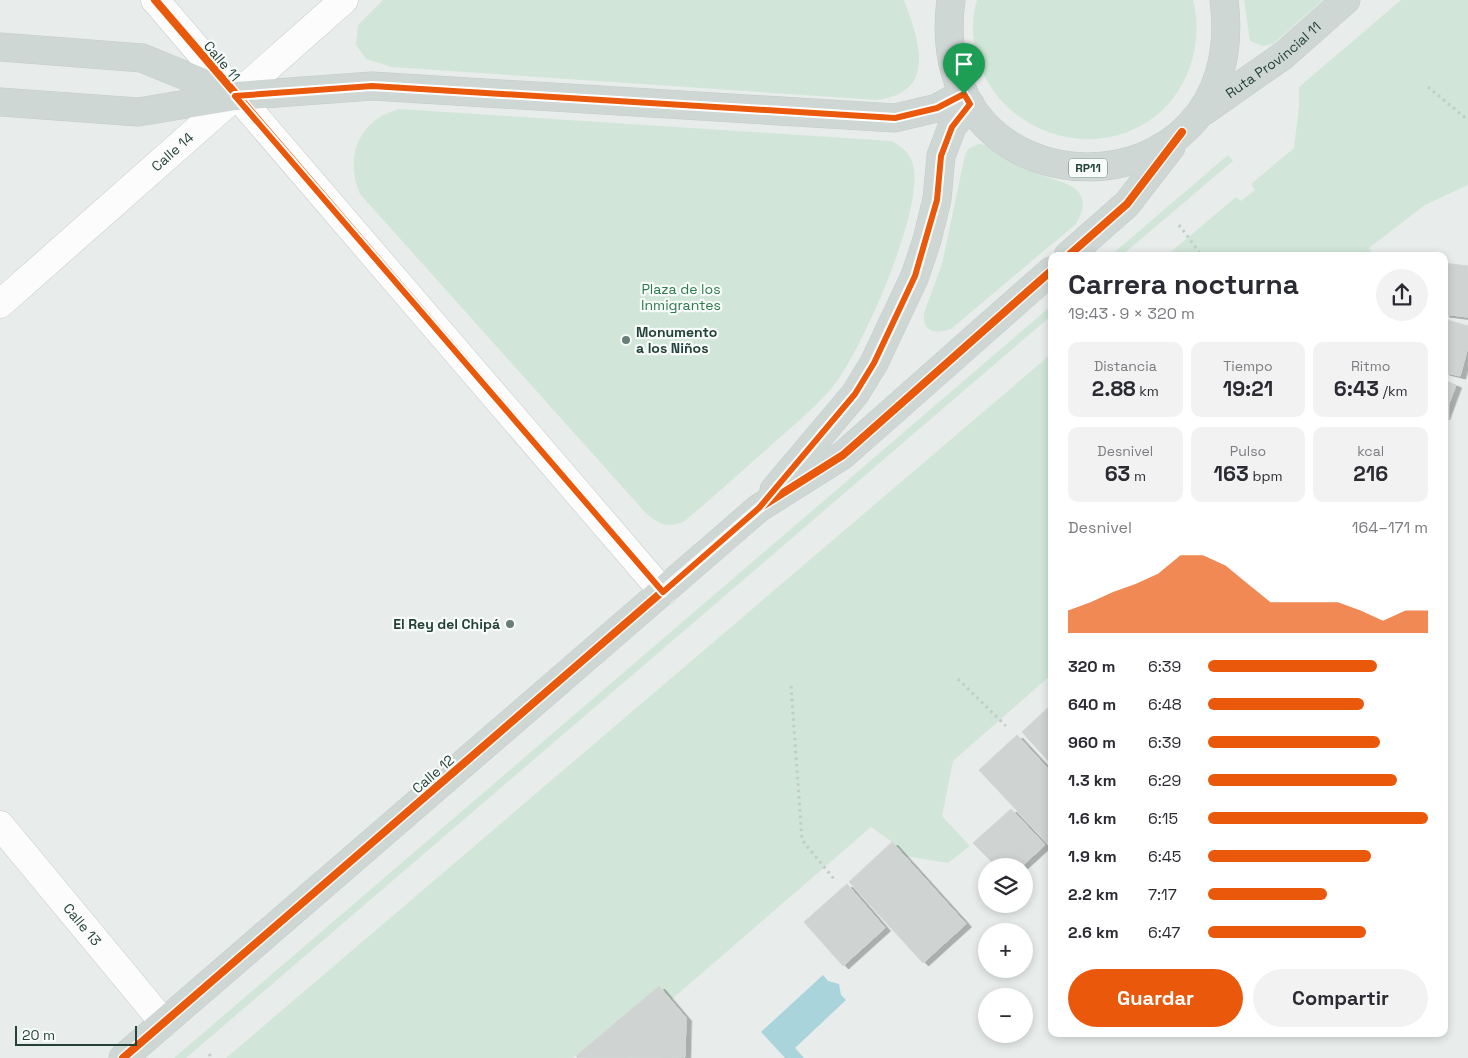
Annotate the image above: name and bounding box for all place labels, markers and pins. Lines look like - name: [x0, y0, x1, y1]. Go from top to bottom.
- pin: [943, 43, 985, 94]
- place label: Monumento a los Niños: [636, 323, 717, 357]
- marker: Monumento a los Niños: [620, 334, 632, 346]
- place label: El Rey del Chipá: [393, 615, 500, 633]
- marker: El Rey del Chipá: [504, 618, 516, 630]

